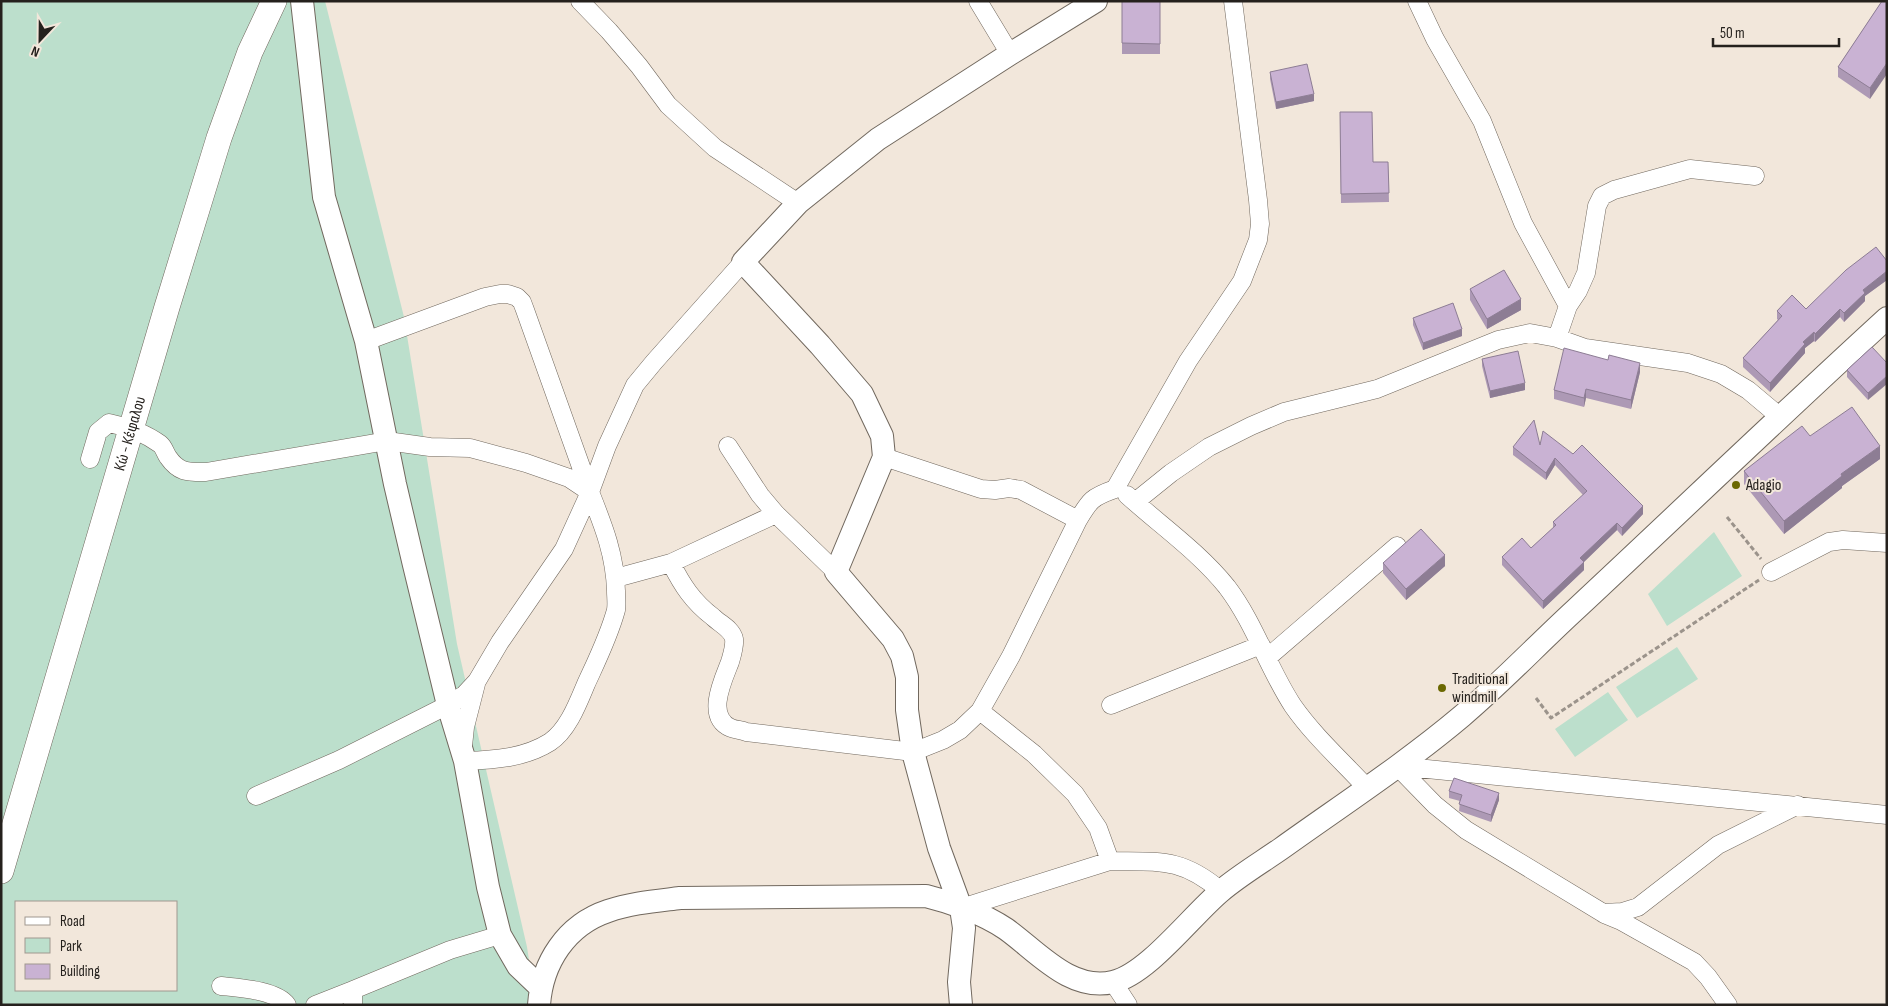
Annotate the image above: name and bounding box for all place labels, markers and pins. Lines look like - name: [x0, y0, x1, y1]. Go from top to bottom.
- place label: Adagio: [1745, 476, 1781, 495]
- marker: Adagio: [1730, 479, 1742, 491]
- place label: Traditional windmill: [1452, 670, 1508, 707]
- marker: Traditional windmill: [1436, 682, 1448, 694]

